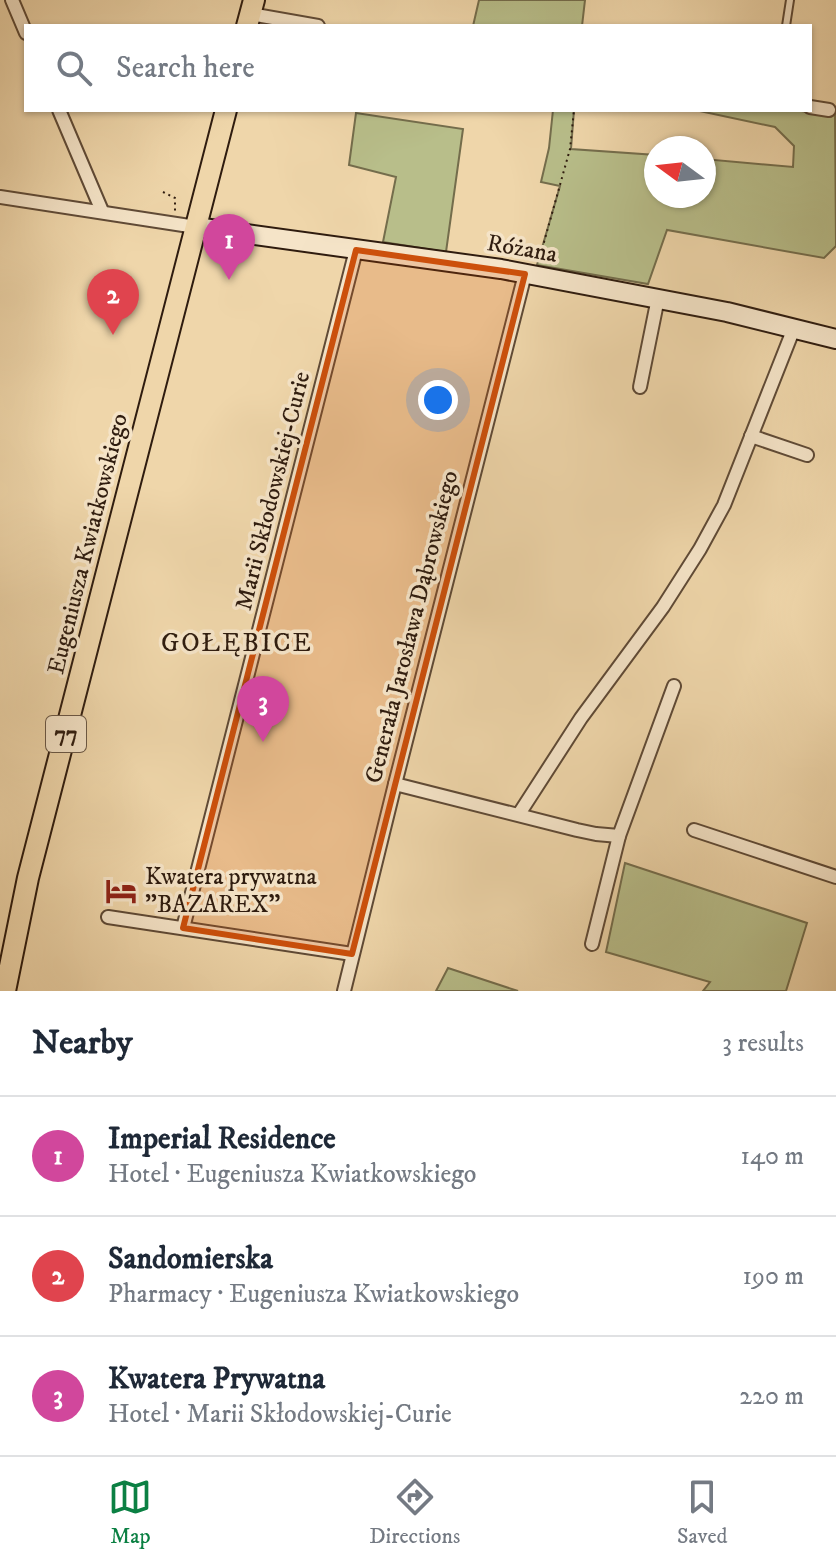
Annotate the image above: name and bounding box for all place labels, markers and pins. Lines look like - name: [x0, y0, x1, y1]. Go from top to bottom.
- pin: 1: [203, 214, 255, 280]
- pin: 2: [87, 269, 139, 335]
- pin: 3: [237, 676, 289, 742]
- place label: Kwatera prywatna "BAZAREX": [145, 862, 318, 920]
- hotel icon: Kwatera prywatna "BAZAREX": [104, 874, 138, 908]

